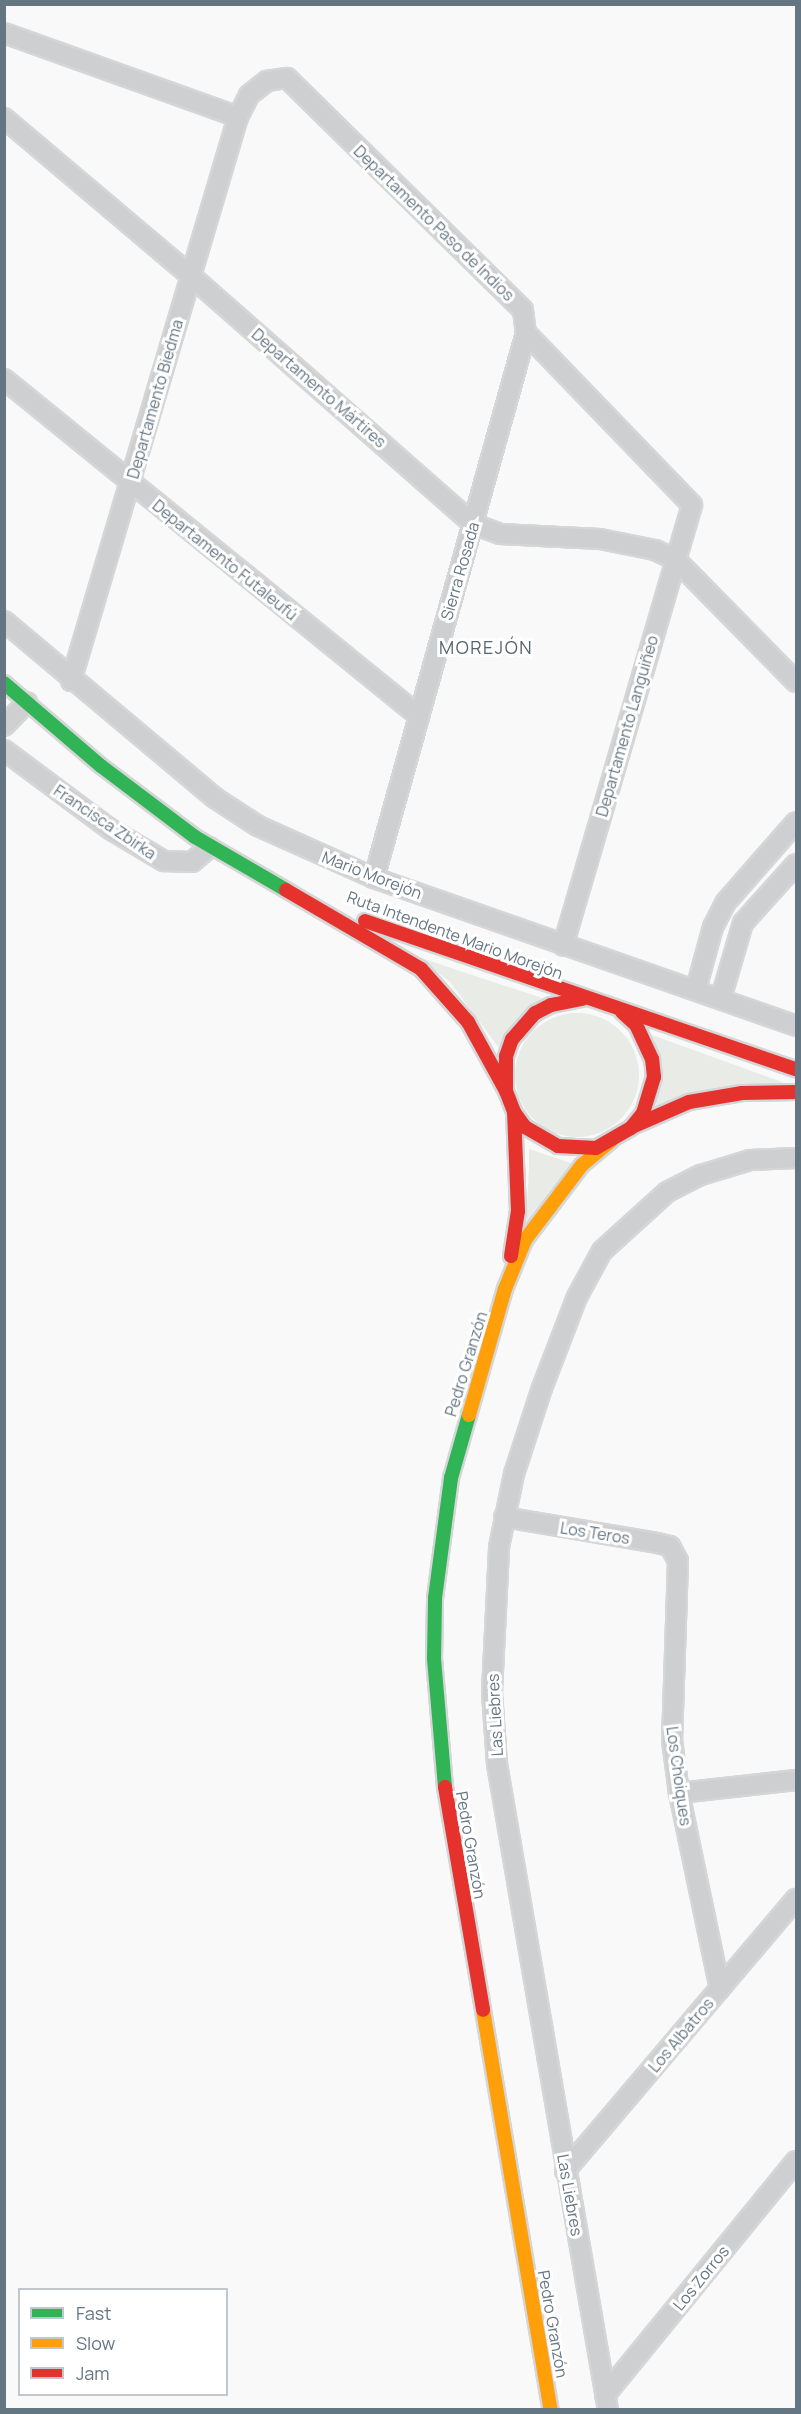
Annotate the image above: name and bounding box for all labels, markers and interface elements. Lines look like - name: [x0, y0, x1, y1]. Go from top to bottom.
- street label: Departamento Paso de Indios: [350, 141, 518, 305]
- street label: Departamento Biedma: [123, 317, 187, 481]
- street label: Departamento Mártires: [248, 324, 390, 452]
- street label: Departamento Futaleufú: [149, 496, 301, 624]
- street label: Sierra Rosada: [437, 520, 483, 622]
- street label: Departamento Languiñeo: [592, 633, 662, 819]
- district label: MOREJÓN: [439, 636, 533, 658]
- street label: Francisca Zbirka: [50, 781, 160, 863]
- street label: Mario Morejón: [319, 847, 425, 903]
- street label: Ruta Intendente Mario Morejón: [345, 887, 565, 983]
- street label: Pedro Granzón: [441, 1309, 491, 1419]
- street label: Los Teros: [559, 1518, 631, 1548]
- street label: Las Liebres: [483, 1673, 507, 1757]
- street label: Los Choiques: [663, 1725, 695, 1827]
- street label: Pedro Granzón: [452, 1790, 490, 1900]
- street label: Los Albatros: [644, 1994, 718, 2076]
- street label: Las Liebres: [553, 2153, 587, 2237]
- street label: Los Zorros: [669, 2242, 733, 2314]
- street label: Pedro Granzón: [534, 2269, 572, 2379]
- legend: [18, 2288, 228, 2396]
- text: Fast: [76, 2301, 111, 2325]
- text: Slow: [76, 2331, 115, 2355]
- text: Jam: [76, 2361, 110, 2385]

